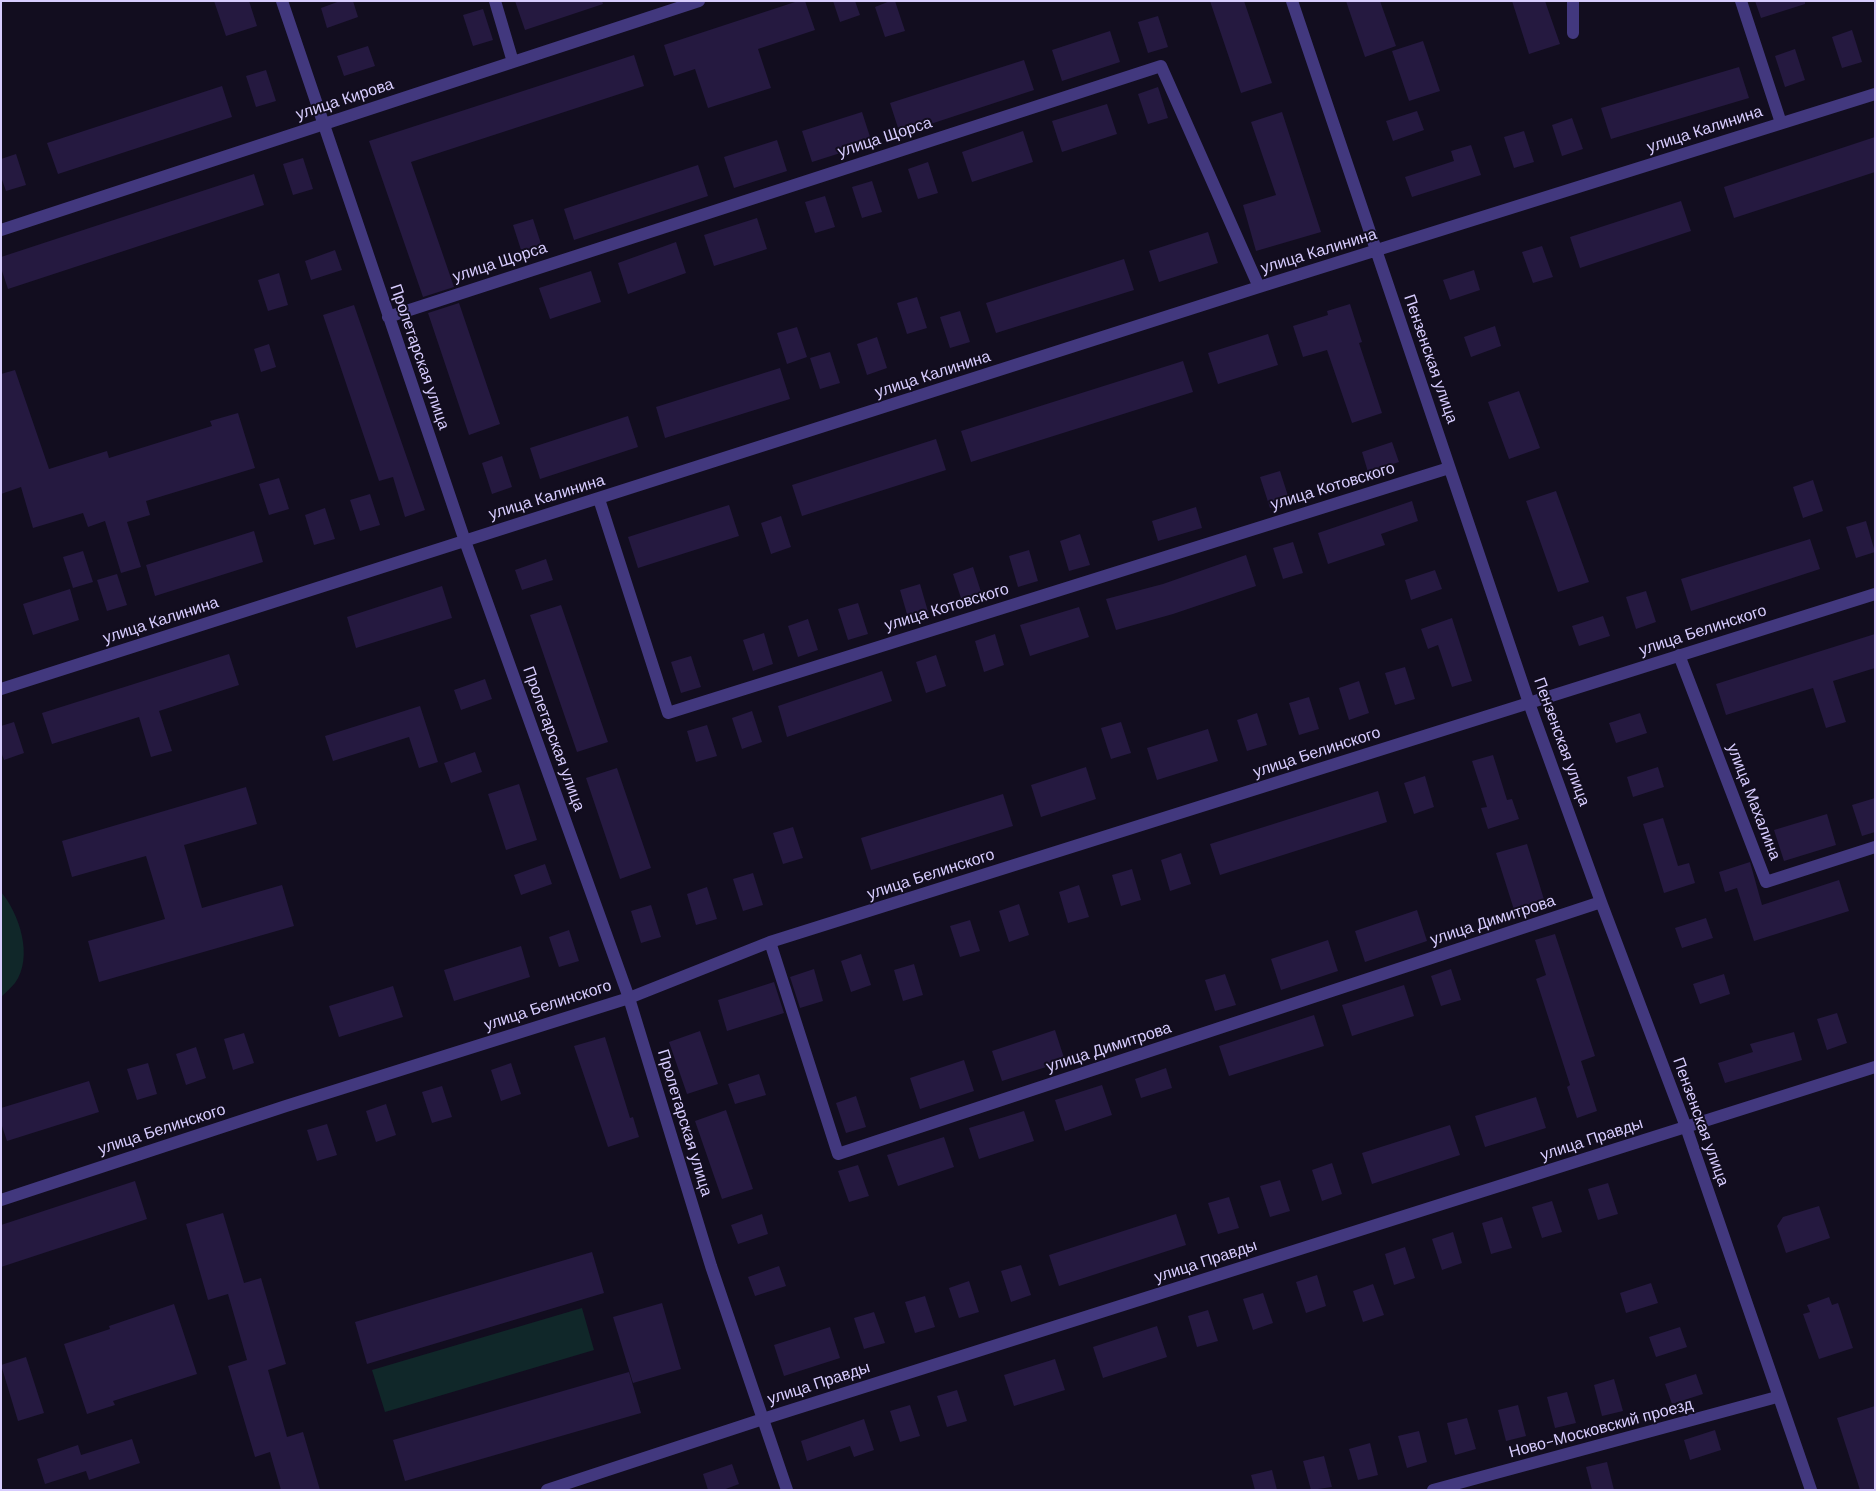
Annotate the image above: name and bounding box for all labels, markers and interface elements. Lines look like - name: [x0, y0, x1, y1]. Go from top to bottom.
- street label: улица Кирова: [294, 75, 396, 125]
- street label: улица Калинина: [1645, 102, 1765, 158]
- street label: улица Щорса: [835, 114, 935, 162]
- street label: улица Калинина: [1259, 225, 1379, 279]
- street label: улица Щорса: [450, 239, 550, 287]
- street label: Пролетарская улица: [385, 282, 453, 432]
- street label: Пензенская улица: [1399, 292, 1461, 426]
- street label: улица Калинина: [873, 347, 993, 403]
- street label: улица Котовского: [1269, 459, 1397, 515]
- street label: улица Калинина: [487, 471, 607, 525]
- street label: улица Котовского: [883, 580, 1011, 636]
- street label: улица Калинина: [101, 593, 221, 649]
- street label: улица Белинского: [1637, 601, 1769, 661]
- street label: Пролетарская улица: [518, 664, 588, 814]
- street label: Пензенская улица: [1529, 675, 1593, 809]
- street label: улица Белинского: [1251, 723, 1383, 783]
- street label: улица Махалина: [1722, 741, 1784, 863]
- street label: улица Белинского: [865, 845, 997, 905]
- street label: улица Димитрова: [1428, 892, 1558, 950]
- street label: улица Белинского: [482, 976, 614, 1036]
- street label: улица Димитрова: [1044, 1019, 1174, 1077]
- street label: Пролетарская улица: [652, 1047, 716, 1199]
- street label: Пензенская улица: [1668, 1055, 1732, 1189]
- street label: улица Белинского: [96, 1100, 228, 1160]
- street label: улица Правды: [1538, 1114, 1646, 1166]
- street label: улица Правды: [1152, 1236, 1260, 1288]
- street label: улица Правды: [765, 1358, 873, 1410]
- street label: Ново-Московский проезд: [1507, 1395, 1695, 1463]

